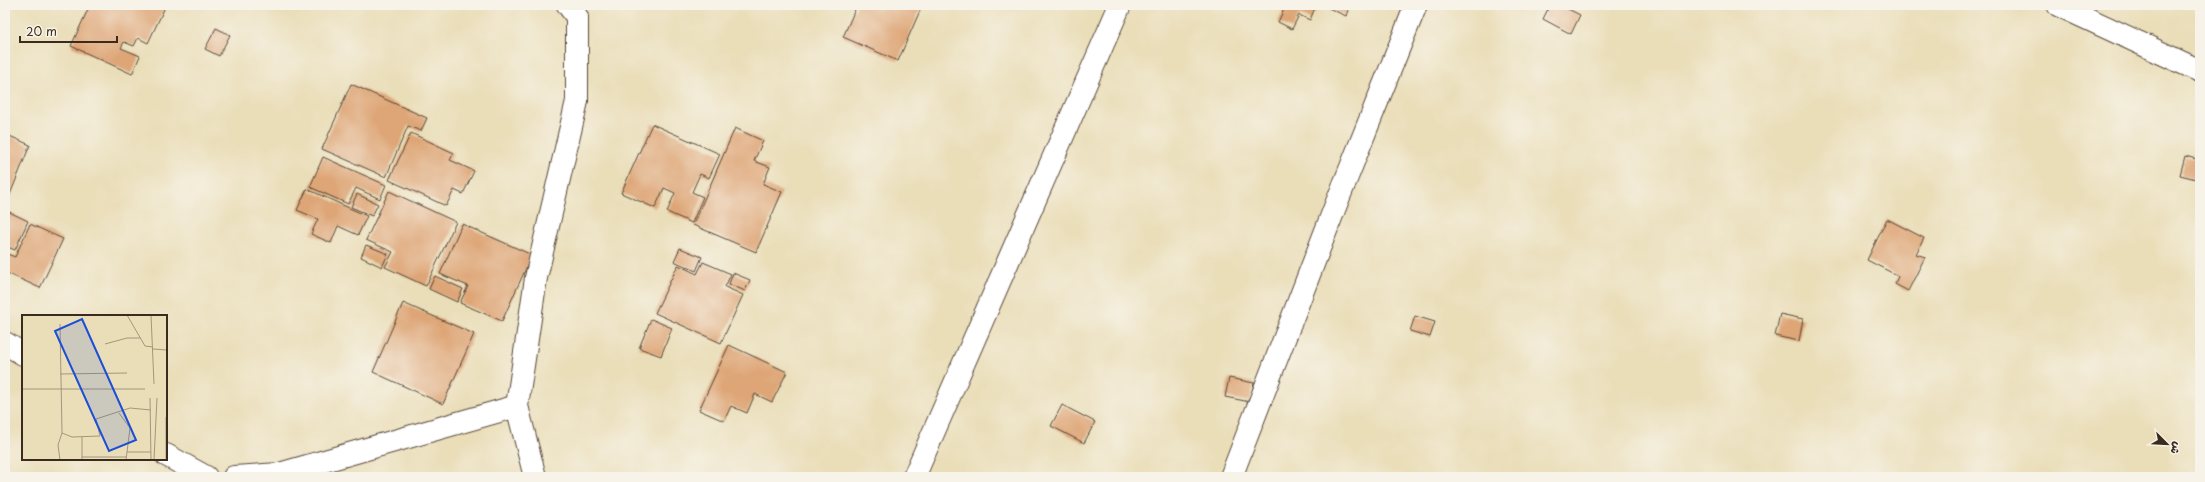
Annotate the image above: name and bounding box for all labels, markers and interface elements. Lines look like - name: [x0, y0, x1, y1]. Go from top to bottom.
- scale bar: [20, 18, 117, 44]
- text: 20 m: [26, 22, 57, 40]
- inset map: [22, 315, 167, 460]
- north arrow: [2147, 424, 2187, 464]
- text: ش: [2166, 439, 2187, 457]

